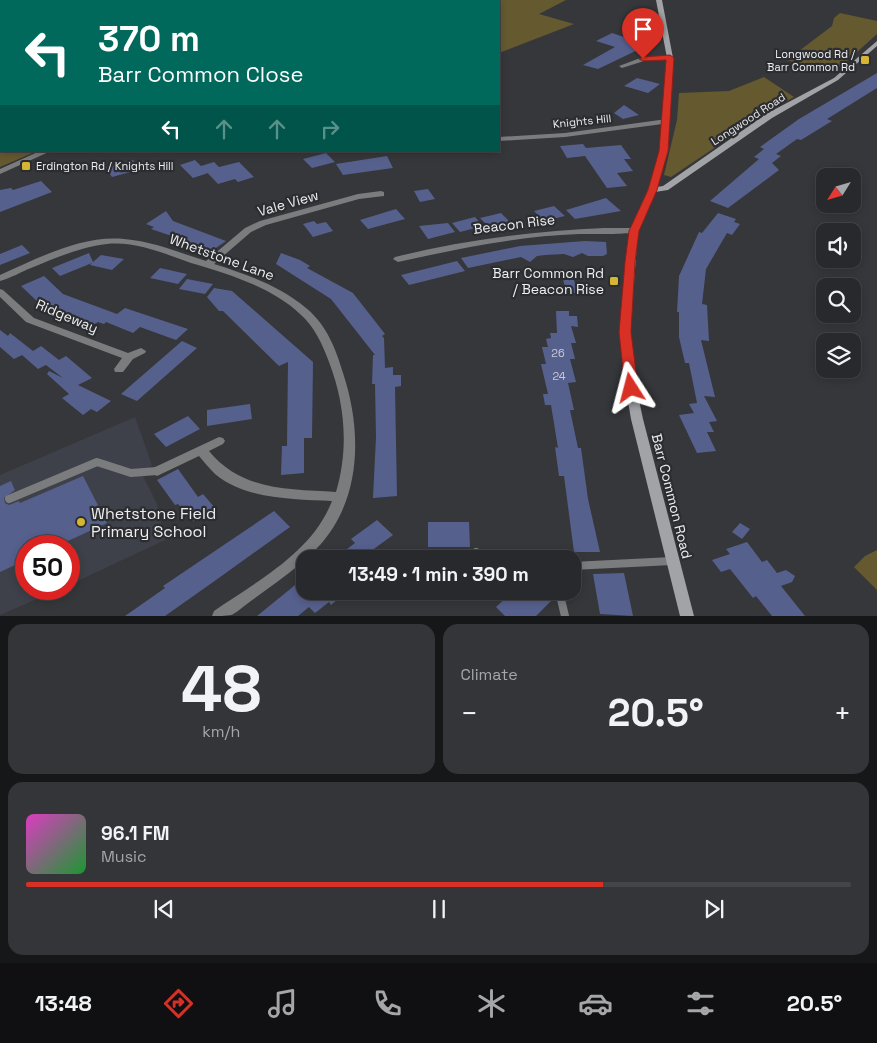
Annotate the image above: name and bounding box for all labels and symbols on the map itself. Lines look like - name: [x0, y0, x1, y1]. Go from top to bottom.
- pin: [622, 8, 664, 59]
- place label: Longwood Rd / Barr Common Rd: [767, 47, 856, 74]
- marker: Longwood Rd / Barr Common Rd: [859, 54, 871, 66]
- street label: Longwood Road: [708, 90, 788, 148]
- street label: Knights Hill: [552, 111, 612, 131]
- place label: Erdington Rd / Knights Hill: [36, 159, 174, 173]
- marker: Erdington Rd / Knights Hill: [20, 160, 32, 172]
- north arrow: [816, 168, 861, 212]
- street label: Vale View: [255, 186, 321, 220]
- street label: Beacon Rise: [472, 210, 556, 238]
- street label: Whetstone Lane: [167, 230, 277, 284]
- place label: Barr Common Rd / Beacon Rise: [492, 264, 604, 298]
- marker: Barr Common Rd / Beacon Rise: [608, 275, 620, 287]
- street label: Ridgeway: [33, 295, 101, 337]
- house number: 26: [551, 346, 565, 360]
- position arrow: [604, 361, 656, 413]
- house number: 24: [552, 369, 566, 383]
- street label: Barr Common Road: [648, 432, 696, 560]
- place label: Whetstone Field Primary School: [91, 503, 216, 542]
- marker: Whetstone Field Primary School: [75, 516, 87, 528]
- speed limit sign: 50: [15, 535, 80, 600]

